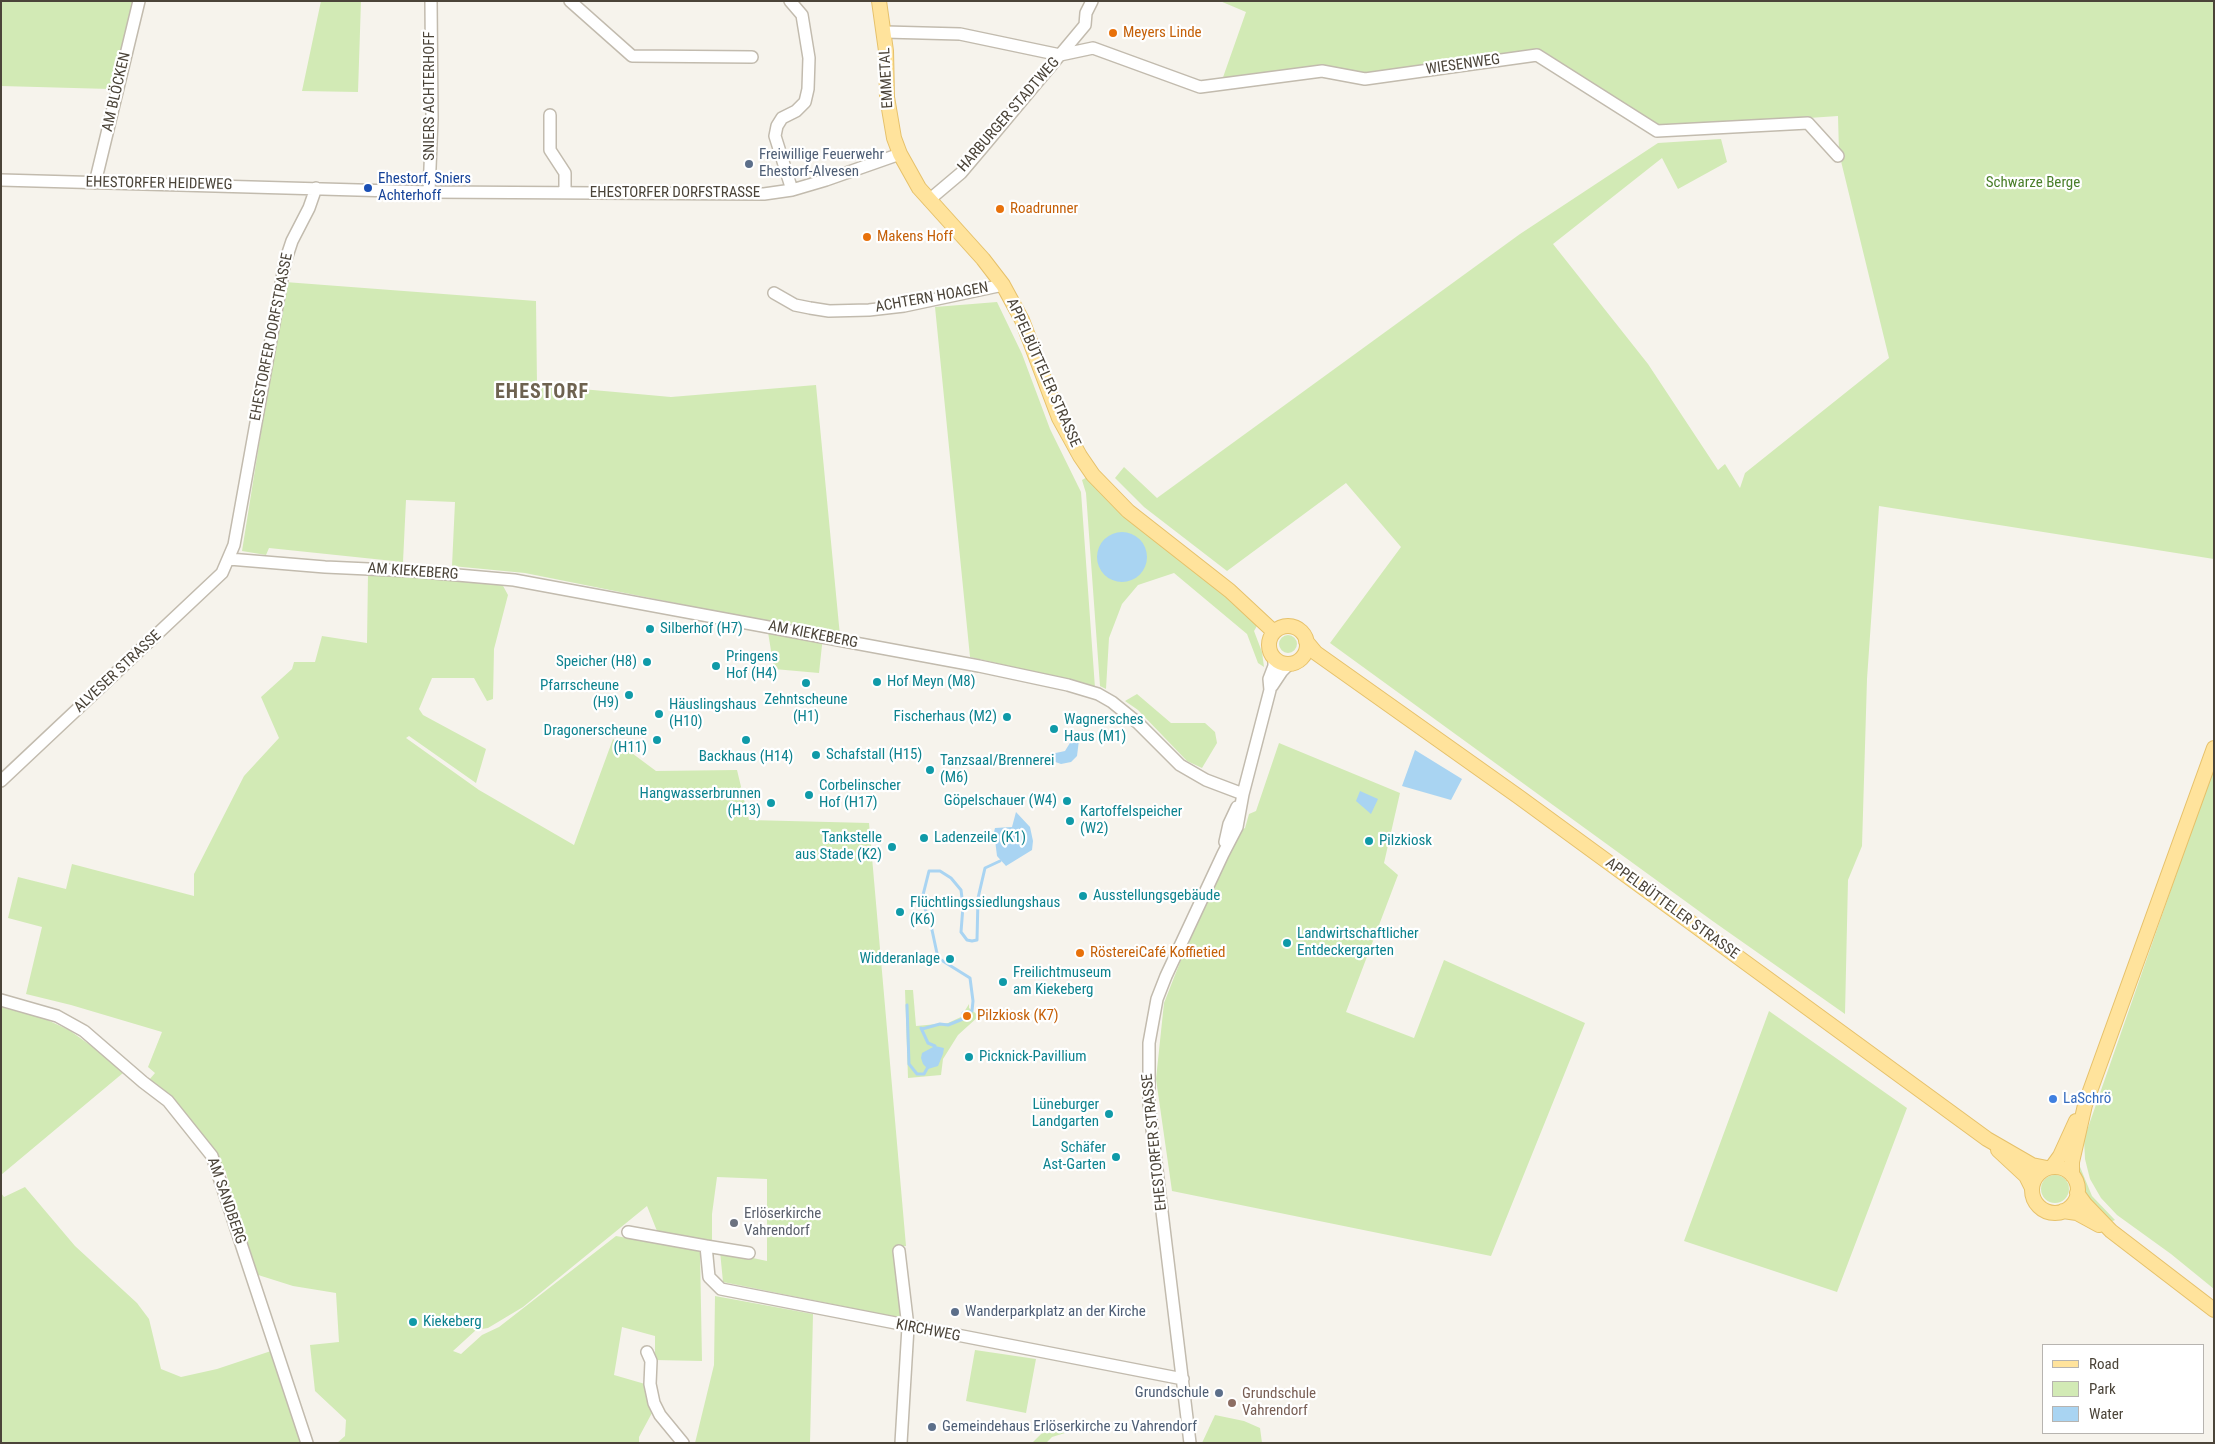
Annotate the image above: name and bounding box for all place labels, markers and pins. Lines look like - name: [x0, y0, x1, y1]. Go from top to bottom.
- place label: Meyers Linde: [1123, 24, 1202, 42]
- marker: Meyers Linde: [1107, 27, 1119, 39]
- place label: Freiwillige Feuerwehr Ehestorf-Alvesen: [759, 146, 884, 181]
- marker: Freiwillige Feuerwehr Ehestorf-Alvesen: [743, 158, 755, 170]
- place label: Ehestorf, Sniers Achterhoff: [378, 170, 471, 205]
- marker: Ehestorf, Sniers Achterhoff: [362, 182, 374, 194]
- place label: Roadrunner: [1010, 200, 1078, 218]
- marker: Roadrunner: [994, 203, 1006, 215]
- place label: Makens Hoff: [877, 228, 953, 246]
- marker: Makens Hoff: [861, 231, 873, 243]
- place label: Silberhof (H7): [660, 620, 743, 638]
- marker: Silberhof (H7): [644, 623, 656, 635]
- place label: Pringens Hof (H4): [726, 648, 778, 683]
- place label: Speicher (H8): [556, 653, 637, 671]
- marker: Speicher (H8): [641, 656, 653, 668]
- marker: Pringens Hof (H4): [710, 660, 722, 672]
- place label: Hof Meyn (M8): [887, 673, 975, 691]
- marker: Hof Meyn (M8): [871, 676, 883, 688]
- place label: Pfarrscheune (H9): [540, 677, 619, 712]
- marker: Zehntscheune (H1): [800, 677, 812, 689]
- marker: Pfarrscheune (H9): [623, 689, 635, 701]
- place label: Zehntscheune (H1): [764, 691, 848, 726]
- place label: Häuslingshaus (H10): [669, 696, 756, 731]
- marker: Häuslingshaus (H10): [653, 708, 665, 720]
- place label: Fischerhaus (M2): [894, 708, 997, 726]
- marker: Fischerhaus (M2): [1001, 711, 1013, 723]
- place label: Wagnersches Haus (M1): [1064, 711, 1144, 746]
- place label: Dragonerscheune (H11): [544, 722, 647, 757]
- marker: Wagnersches Haus (M1): [1048, 723, 1060, 735]
- marker: Dragonerscheune (H11): [651, 734, 663, 746]
- marker: Backhaus (H14): [740, 734, 752, 746]
- place label: Schafstall (H15): [826, 746, 922, 764]
- place label: Backhaus (H14): [699, 748, 793, 766]
- marker: Schafstall (H15): [810, 749, 822, 761]
- place label: Tanzsaal/Brennerei (M6): [940, 752, 1054, 787]
- marker: Tanzsaal/Brennerei (M6): [924, 764, 936, 776]
- place label: Corbelinscher Hof (H17): [819, 777, 901, 812]
- place label: Hangwasserbrunnen (H13): [640, 785, 761, 820]
- marker: Corbelinscher Hof (H17): [803, 789, 815, 801]
- place label: Göpelschauer (W4): [944, 792, 1057, 810]
- marker: Göpelschauer (W4): [1061, 795, 1073, 807]
- marker: Hangwasserbrunnen (H13): [765, 797, 777, 809]
- place label: Kartoffelspeicher (W2): [1080, 803, 1182, 838]
- marker: Kartoffelspeicher (W2): [1064, 815, 1076, 827]
- place label: Tankstelle aus Stade (K2): [795, 829, 882, 864]
- place label: Ladenzeile (K1): [934, 829, 1026, 847]
- marker: Ladenzeile (K1): [918, 832, 930, 844]
- place label: Pilzkiosk: [1379, 832, 1432, 850]
- marker: Pilzkiosk: [1363, 835, 1375, 847]
- marker: Tankstelle aus Stade (K2): [886, 841, 898, 853]
- place label: Ausstellungsgebäude: [1093, 887, 1220, 905]
- marker: Ausstellungsgebäude: [1077, 890, 1089, 902]
- place label: Flüchtlingssiedlungshaus (K6): [910, 894, 1060, 929]
- marker: Flüchtlingssiedlungshaus (K6): [894, 906, 906, 918]
- place label: Landwirtschaftlicher Entdeckergarten: [1297, 925, 1419, 960]
- marker: Landwirtschaftlicher Entdeckergarten: [1281, 937, 1293, 949]
- place label: RöstereiCafé Koffietied: [1090, 944, 1226, 962]
- marker: RöstereiCafé Koffietied: [1074, 947, 1086, 959]
- place label: Widderanlage: [859, 950, 940, 968]
- marker: Widderanlage: [944, 953, 956, 965]
- place label: Freilichtmuseum am Kiekeberg: [1013, 964, 1111, 999]
- marker: Freilichtmuseum am Kiekeberg: [997, 976, 1009, 988]
- place label: Pilzkiosk (K7): [977, 1007, 1059, 1025]
- marker: Pilzkiosk (K7): [961, 1010, 973, 1022]
- place label: Picknick-Pavillium: [979, 1048, 1087, 1066]
- marker: Picknick-Pavillium: [963, 1051, 975, 1063]
- place label: LaSchrö: [2063, 1090, 2111, 1108]
- marker: LaSchrö: [2047, 1093, 2059, 1105]
- place label: Lüneburger Landgarten: [1032, 1096, 1099, 1131]
- marker: Lüneburger Landgarten: [1103, 1108, 1115, 1120]
- place label: Schäfer Ast-Garten: [1043, 1139, 1106, 1174]
- marker: Schäfer Ast-Garten: [1110, 1151, 1122, 1163]
- place label: Erlöserkirche Vahrendorf: [744, 1205, 821, 1240]
- marker: Erlöserkirche Vahrendorf: [728, 1217, 740, 1229]
- place label: Wanderparkplatz an der Kirche: [965, 1303, 1146, 1321]
- marker: Wanderparkplatz an der Kirche: [949, 1306, 961, 1318]
- place label: Kiekeberg: [423, 1313, 482, 1331]
- marker: Kiekeberg: [407, 1316, 419, 1328]
- place label: Grundschule: [1135, 1384, 1209, 1402]
- place label: Grundschule Vahrendorf: [1242, 1385, 1316, 1420]
- marker: Grundschule: [1213, 1387, 1225, 1399]
- marker: Grundschule Vahrendorf: [1226, 1397, 1238, 1409]
- place label: Gemeindehaus Erlöserkirche zu Vahrendorf: [942, 1418, 1197, 1436]
- marker: Gemeindehaus Erlöserkirche zu Vahrendorf: [926, 1421, 938, 1433]

